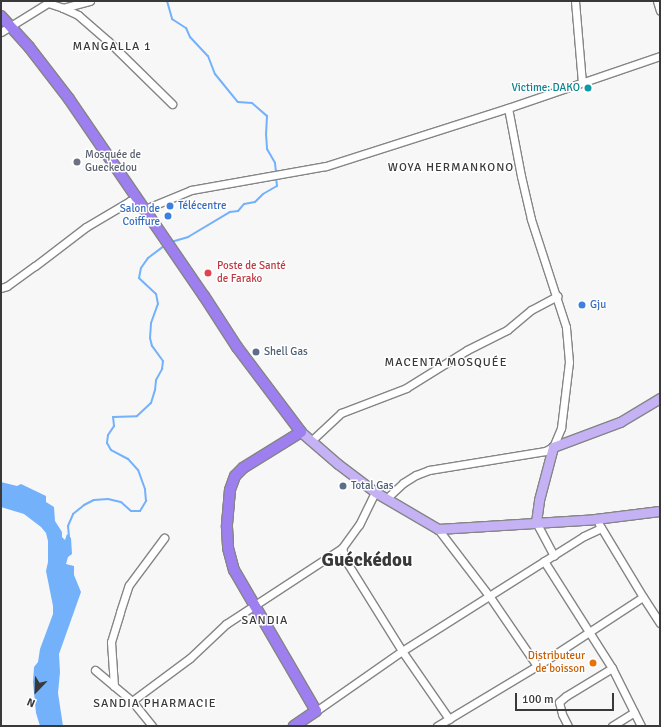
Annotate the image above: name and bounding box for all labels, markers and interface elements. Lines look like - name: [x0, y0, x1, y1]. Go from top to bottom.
- district label: MANGALLA 1: [73, 40, 151, 54]
- place label: Victime: DAKO: [512, 81, 580, 95]
- marker: Victime: DAKO: [583, 83, 593, 93]
- place label: Mosquée de Gueckedou: [85, 149, 141, 175]
- marker: Mosquée de Gueckedou: [72, 157, 82, 167]
- district label: WOYA HERMANKONO: [388, 161, 514, 175]
- place label: Télécentre: [178, 199, 226, 213]
- marker: Télécentre: [165, 201, 175, 211]
- place label: Salon de Coiffure: [120, 203, 160, 229]
- marker: Salon de Coiffure: [163, 211, 173, 221]
- place label: Poste de Santé de Farako: [217, 260, 286, 286]
- marker: Poste de Santé de Farako: [202, 267, 214, 279]
- place label: Gju: [590, 298, 606, 312]
- marker: Gju: [577, 300, 587, 310]
- place label: Shell Gas: [264, 345, 308, 359]
- marker: Shell Gas: [251, 347, 261, 357]
- district label: MACENTA MOSQUÉE: [385, 356, 507, 370]
- place label: Total Gas: [351, 479, 394, 493]
- marker: Total Gas: [338, 481, 348, 491]
- district label: Guéckédou: [322, 550, 412, 572]
- district label: SANDIA: [242, 614, 288, 628]
- place label: Distributeur de boisson: [528, 650, 585, 676]
- marker: Distributeur de boisson: [588, 658, 598, 668]
- north arrow: [16, 671, 56, 711]
- scale bar: [517, 685, 616, 711]
- text: 100 m: [522, 692, 554, 707]
- text: N: [25, 695, 37, 710]
- district label: SANDIA PHARMACIE: [93, 697, 217, 711]

